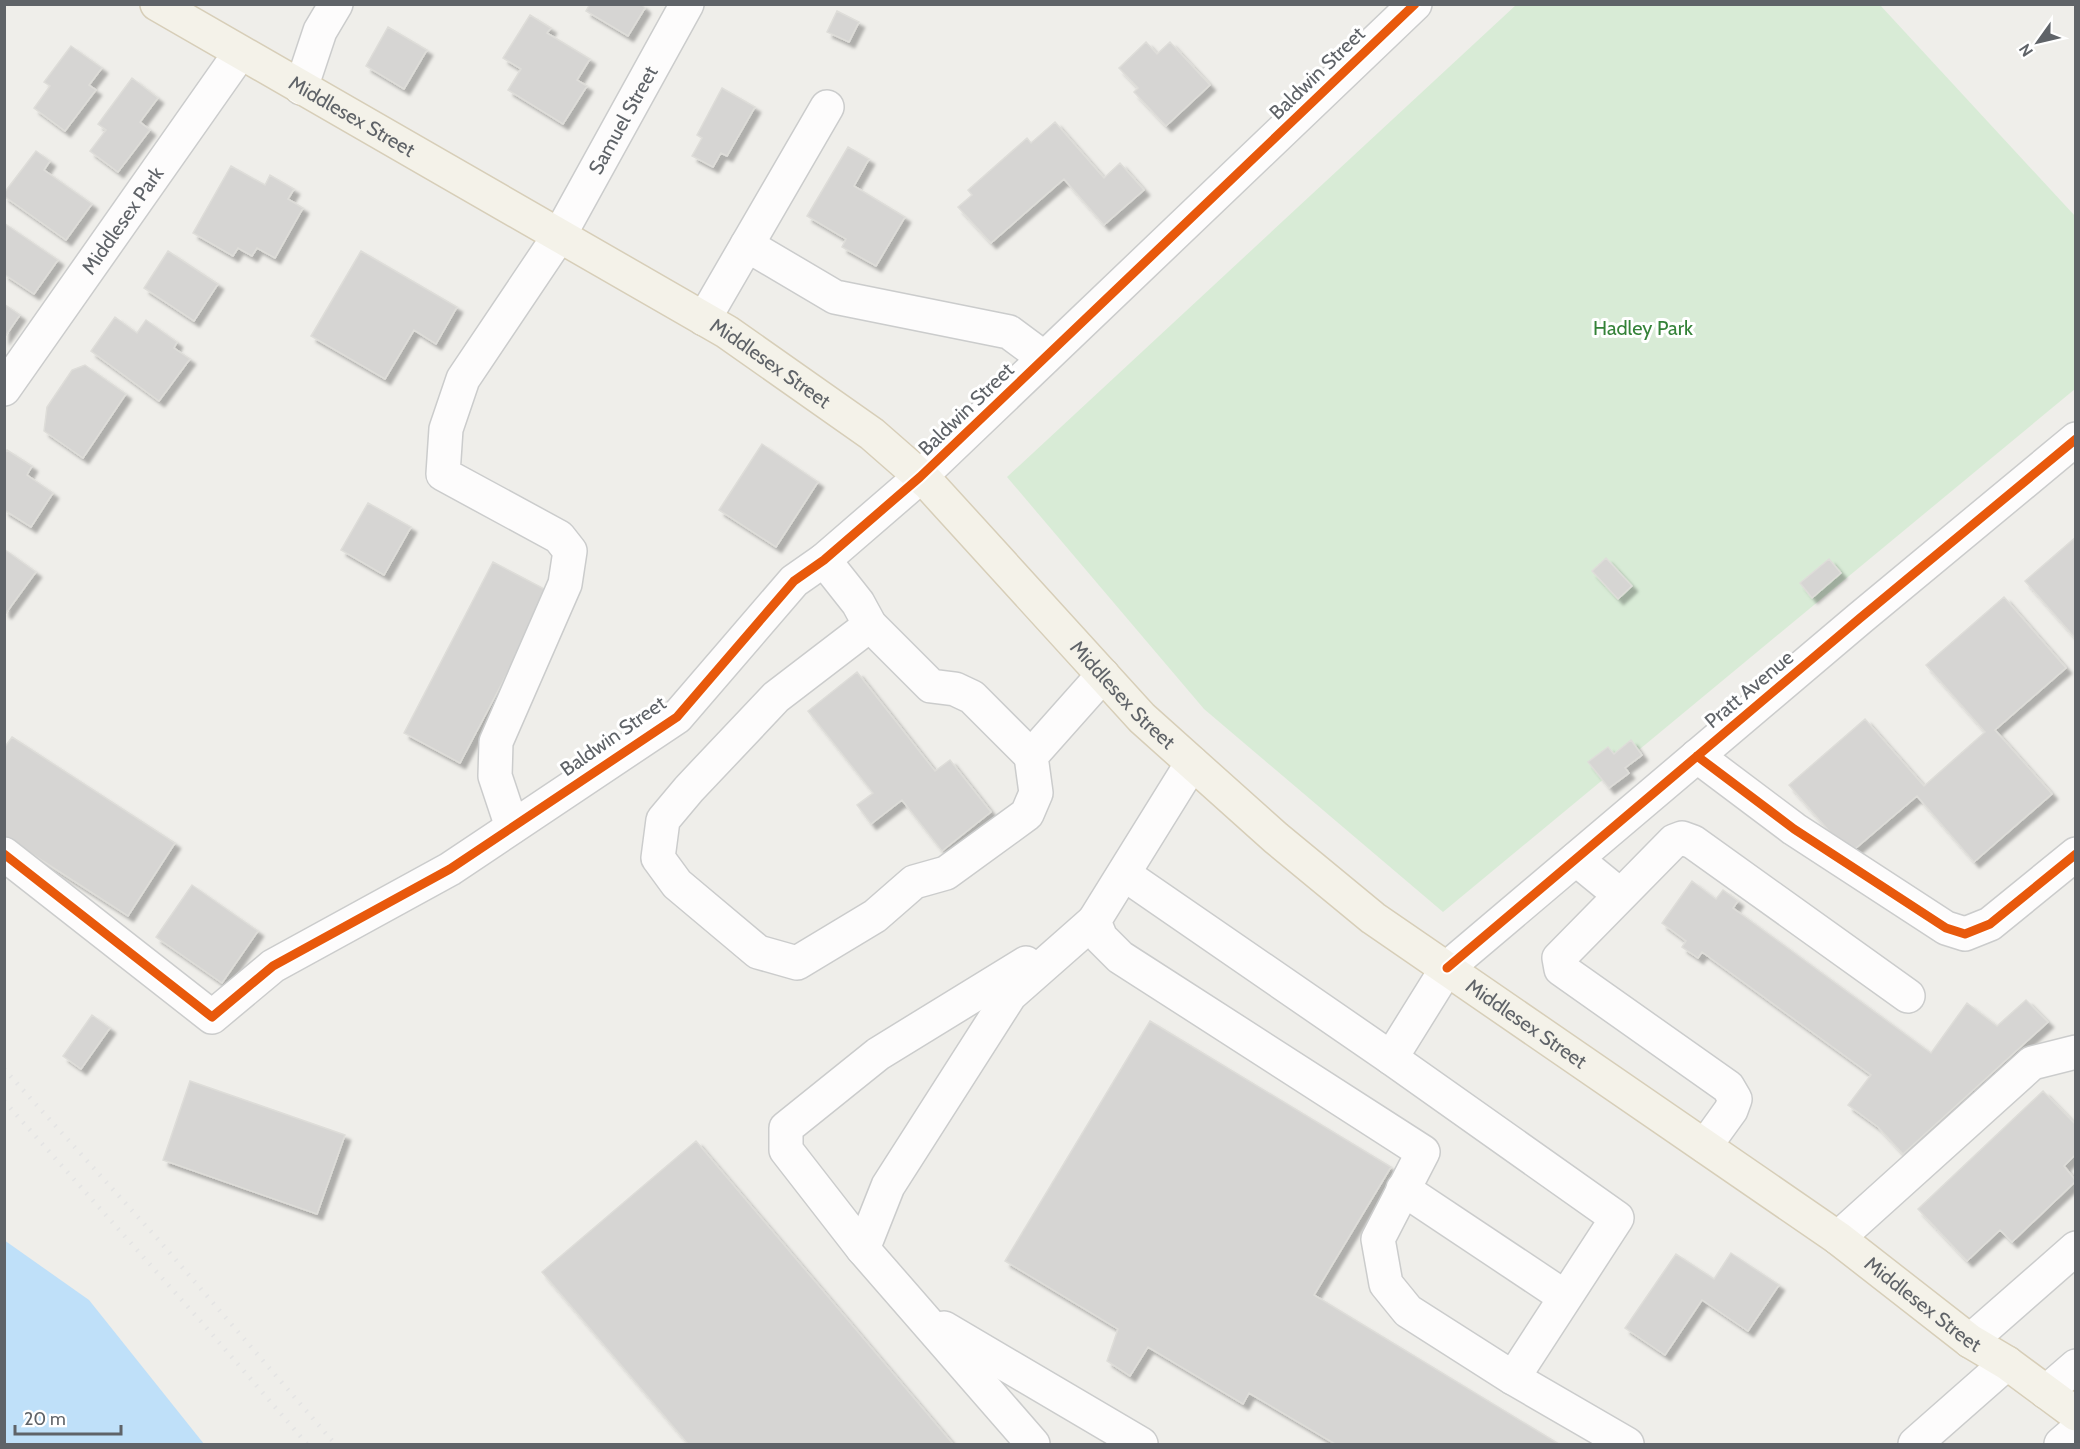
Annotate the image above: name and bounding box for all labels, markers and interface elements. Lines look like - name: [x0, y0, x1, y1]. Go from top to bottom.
- north arrow: [2008, 12, 2068, 72]
- street label: Baldwin Street: [1264, 21, 1370, 124]
- text: N: [2015, 40, 2037, 60]
- street label: Samuel Street: [583, 61, 663, 178]
- street label: Middlesex Street: [285, 71, 419, 162]
- street label: Middlesex Park: [76, 162, 168, 279]
- street label: Middlesex Street: [706, 313, 836, 413]
- park label: Hadley Park: [1593, 316, 1693, 340]
- street label: Baldwin Street: [913, 357, 1019, 460]
- street label: Middlesex Street: [1065, 635, 1180, 754]
- street label: Pratt Avenue: [1700, 645, 1798, 733]
- street label: Baldwin Street: [556, 691, 671, 781]
- street label: Middlesex Street: [1461, 974, 1592, 1074]
- street label: Middlesex Street: [1860, 1251, 1986, 1357]
- scale bar: [15, 1398, 122, 1436]
- text: 20 m: [24, 1408, 66, 1430]

